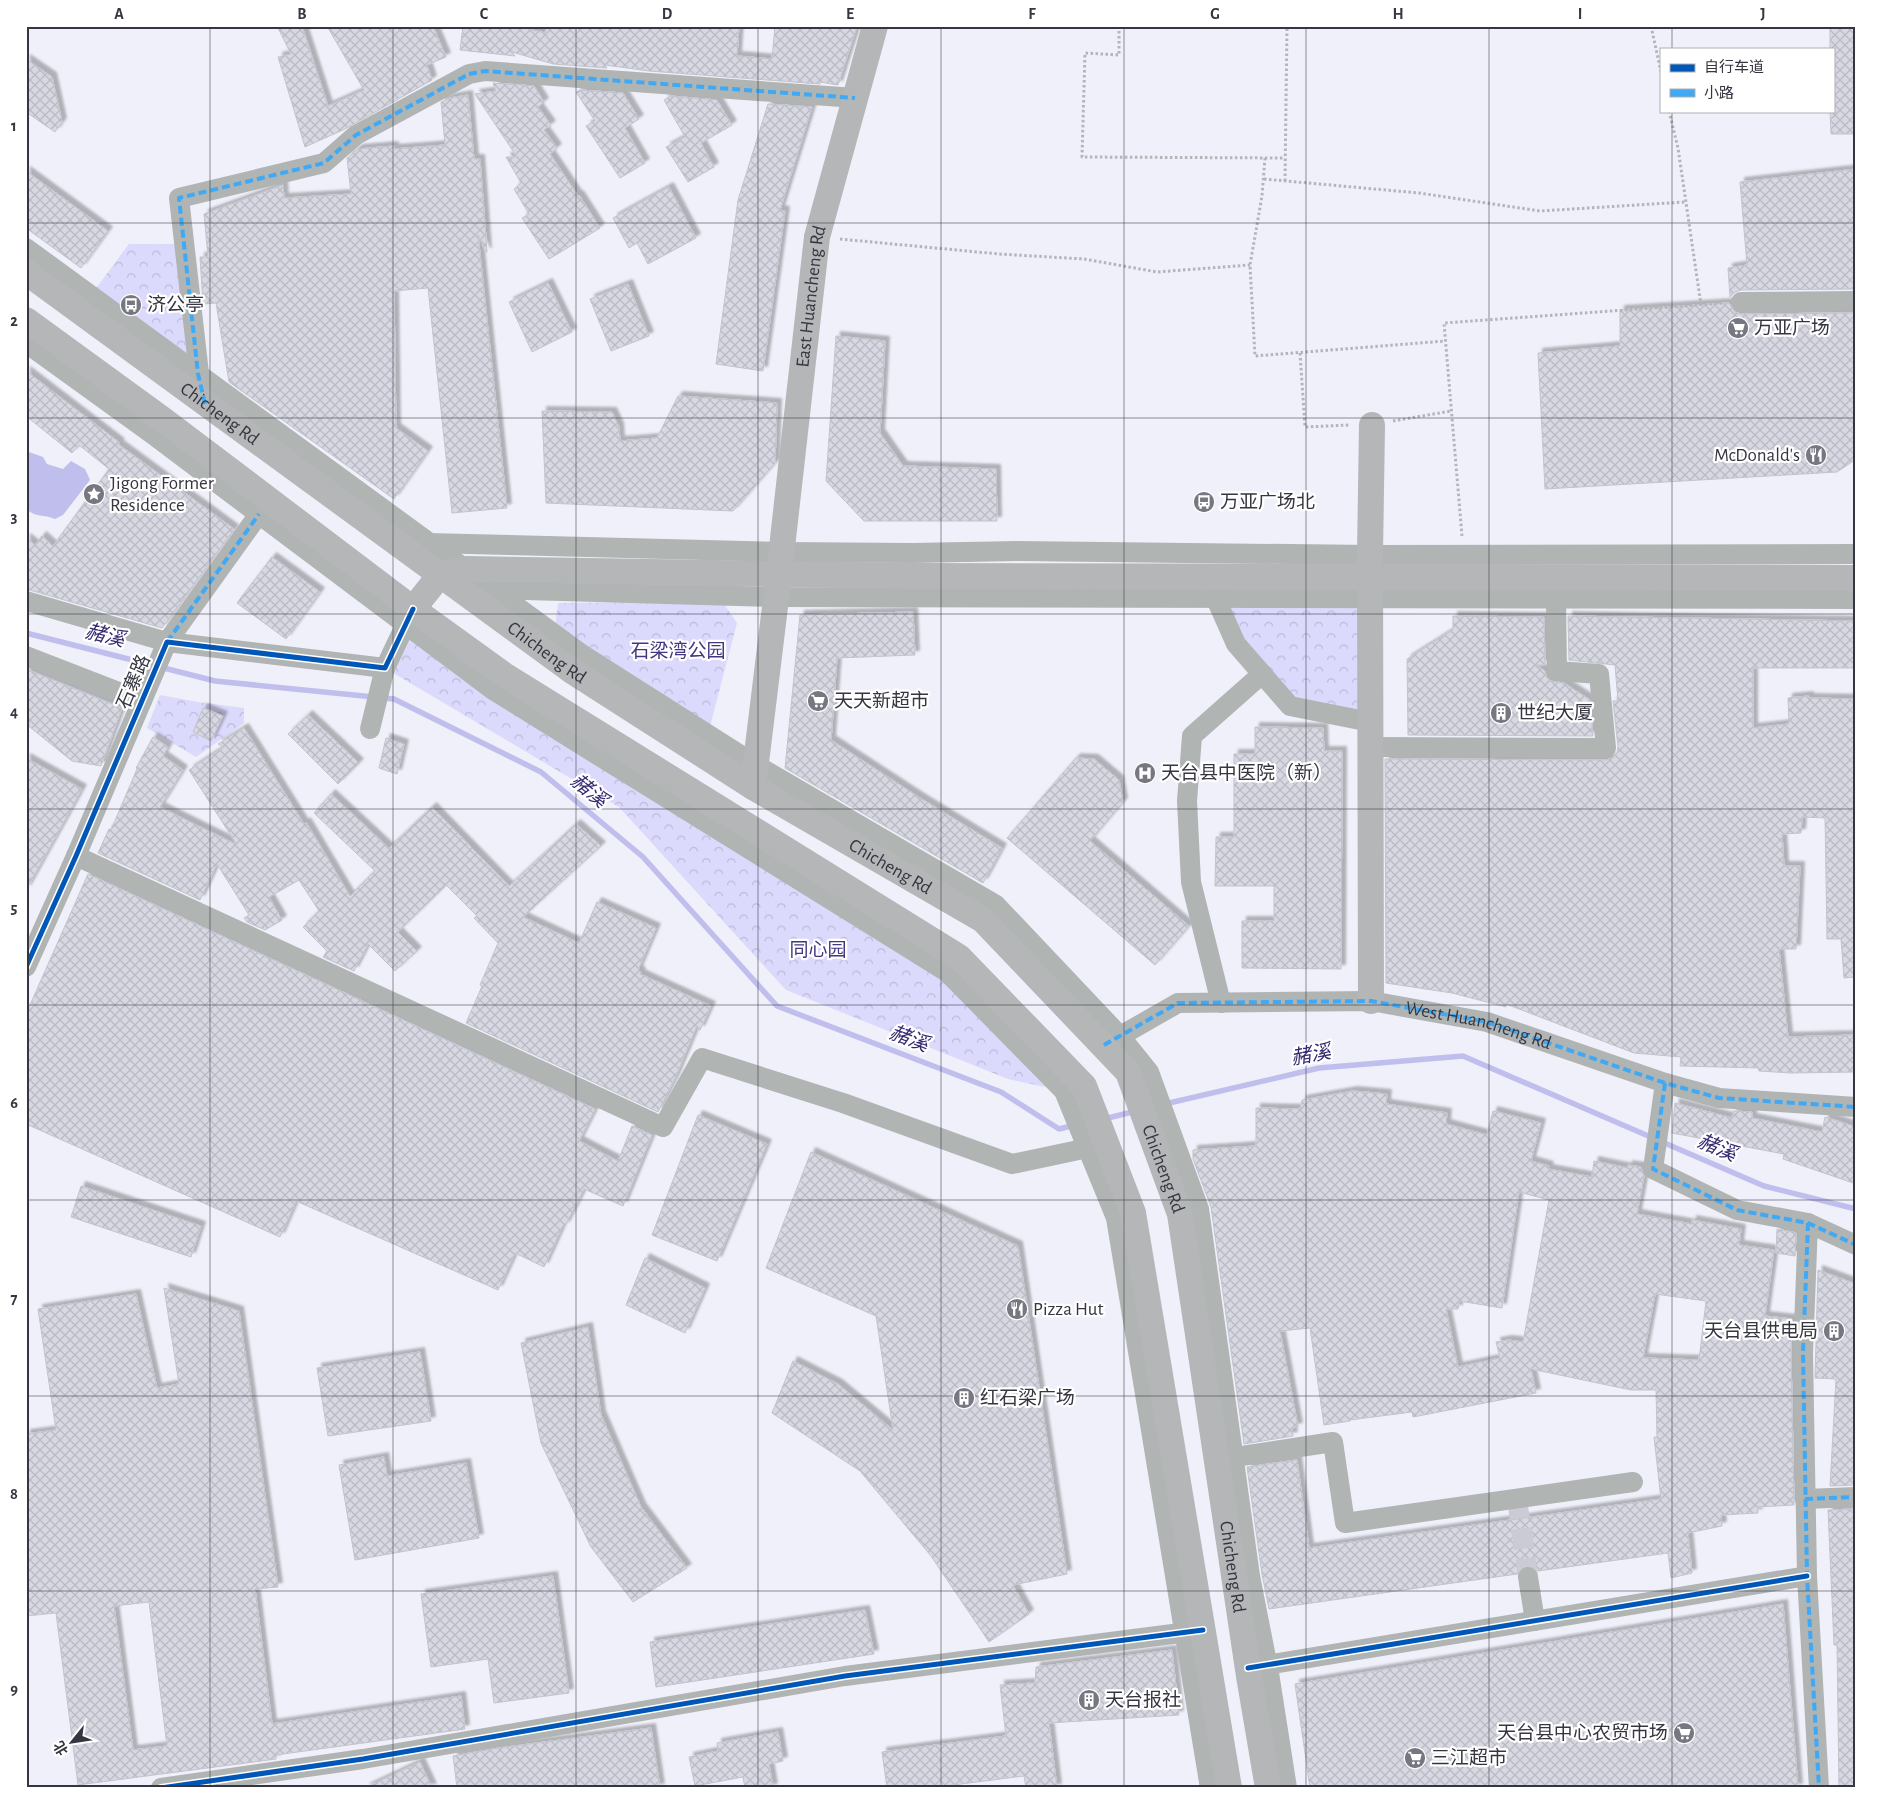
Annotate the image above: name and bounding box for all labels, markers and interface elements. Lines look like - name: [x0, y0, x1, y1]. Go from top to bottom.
- text: A: [114, 6, 124, 22]
- text: B: [297, 6, 307, 22]
- text: C: [480, 6, 489, 22]
- text: D: [662, 6, 673, 22]
- text: E: [846, 6, 854, 22]
- text: F: [1028, 6, 1036, 22]
- text: G: [1210, 6, 1220, 22]
- text: H: [1392, 6, 1404, 22]
- text: I: [1578, 6, 1582, 22]
- text: J: [1760, 6, 1766, 22]
- legend: [1660, 48, 1834, 112]
- text: 自行车道: [1704, 59, 1764, 75]
- text: 小路: [1704, 85, 1734, 101]
- text: 1: [11, 118, 17, 134]
- street label: East Huancheng Rd: [793, 223, 829, 368]
- bus stop icon: 济公亭: [119, 293, 143, 317]
- place label: 济公亭: [147, 294, 204, 315]
- text: 2: [10, 313, 18, 329]
- supermarket icon: 万亚广场: [1726, 316, 1750, 340]
- place label: 万亚广场: [1754, 318, 1830, 338]
- street label: Chicheng Rd: [177, 379, 263, 449]
- restaurant icon: McDonald's: [1804, 443, 1828, 467]
- place label: McDonald's: [1714, 446, 1800, 465]
- place label: Jigong Former Residence: [110, 474, 214, 515]
- place icon: Jigong Former Residence: [82, 482, 106, 506]
- bus stop icon: 万亚广场北: [1192, 490, 1216, 514]
- place label: 万亚广场北: [1220, 492, 1315, 512]
- text: 3: [11, 509, 18, 525]
- street label: Chicheng Rd: [504, 618, 590, 687]
- water label: 赭溪: [83, 620, 129, 651]
- park label: 石梁湾公园: [630, 640, 726, 661]
- street label: 石寨路: [113, 652, 154, 712]
- supermarket icon: 天天新超市: [806, 689, 830, 713]
- place label: 天天新超市: [834, 690, 929, 711]
- building icon: 世纪大厦: [1489, 701, 1513, 725]
- place label: 世纪大厦: [1517, 702, 1593, 723]
- text: 4: [10, 704, 18, 720]
- hospital icon: 天台县中医院（新）: [1133, 761, 1157, 785]
- place label: 天台县中医院（新）: [1161, 762, 1332, 783]
- water label: 赭溪: [567, 770, 613, 813]
- street label: Chicheng Rd: [846, 835, 935, 898]
- text: 5: [11, 900, 18, 916]
- park label: 同心园: [789, 940, 847, 960]
- street label: West Huancheng Rd: [1404, 998, 1554, 1053]
- water label: 赭溪: [887, 1022, 933, 1056]
- water label: 赭溪: [1289, 1040, 1334, 1068]
- text: 6: [10, 1095, 18, 1111]
- street label: Chicheng Rd: [1139, 1122, 1188, 1215]
- water label: 赭溪: [1695, 1130, 1742, 1166]
- text: 7: [11, 1291, 18, 1307]
- restaurant icon: Pizza Hut: [1005, 1297, 1029, 1321]
- place label: Pizza Hut: [1033, 1300, 1104, 1319]
- building icon: 天台县供电局: [1822, 1319, 1846, 1343]
- place label: 天台县供电局: [1704, 1320, 1818, 1341]
- building icon: 红石梁广场: [952, 1386, 976, 1410]
- place label: 红石梁广场: [980, 1387, 1075, 1408]
- text: 8: [10, 1486, 18, 1502]
- street label: Chicheng Rd: [1216, 1520, 1249, 1614]
- text: 9: [10, 1681, 18, 1697]
- building icon: 天台报社: [1077, 1688, 1101, 1712]
- place label: 天台报社: [1105, 1689, 1181, 1710]
- north arrow: [48, 1716, 98, 1766]
- supermarket icon: 天台县中心农贸市场: [1672, 1721, 1696, 1745]
- place label: 天台县中心农贸市场: [1497, 1722, 1668, 1743]
- text: 北: [51, 1738, 71, 1758]
- supermarket icon: 三江超市: [1403, 1746, 1427, 1770]
- place label: 三江超市: [1431, 1747, 1507, 1768]

